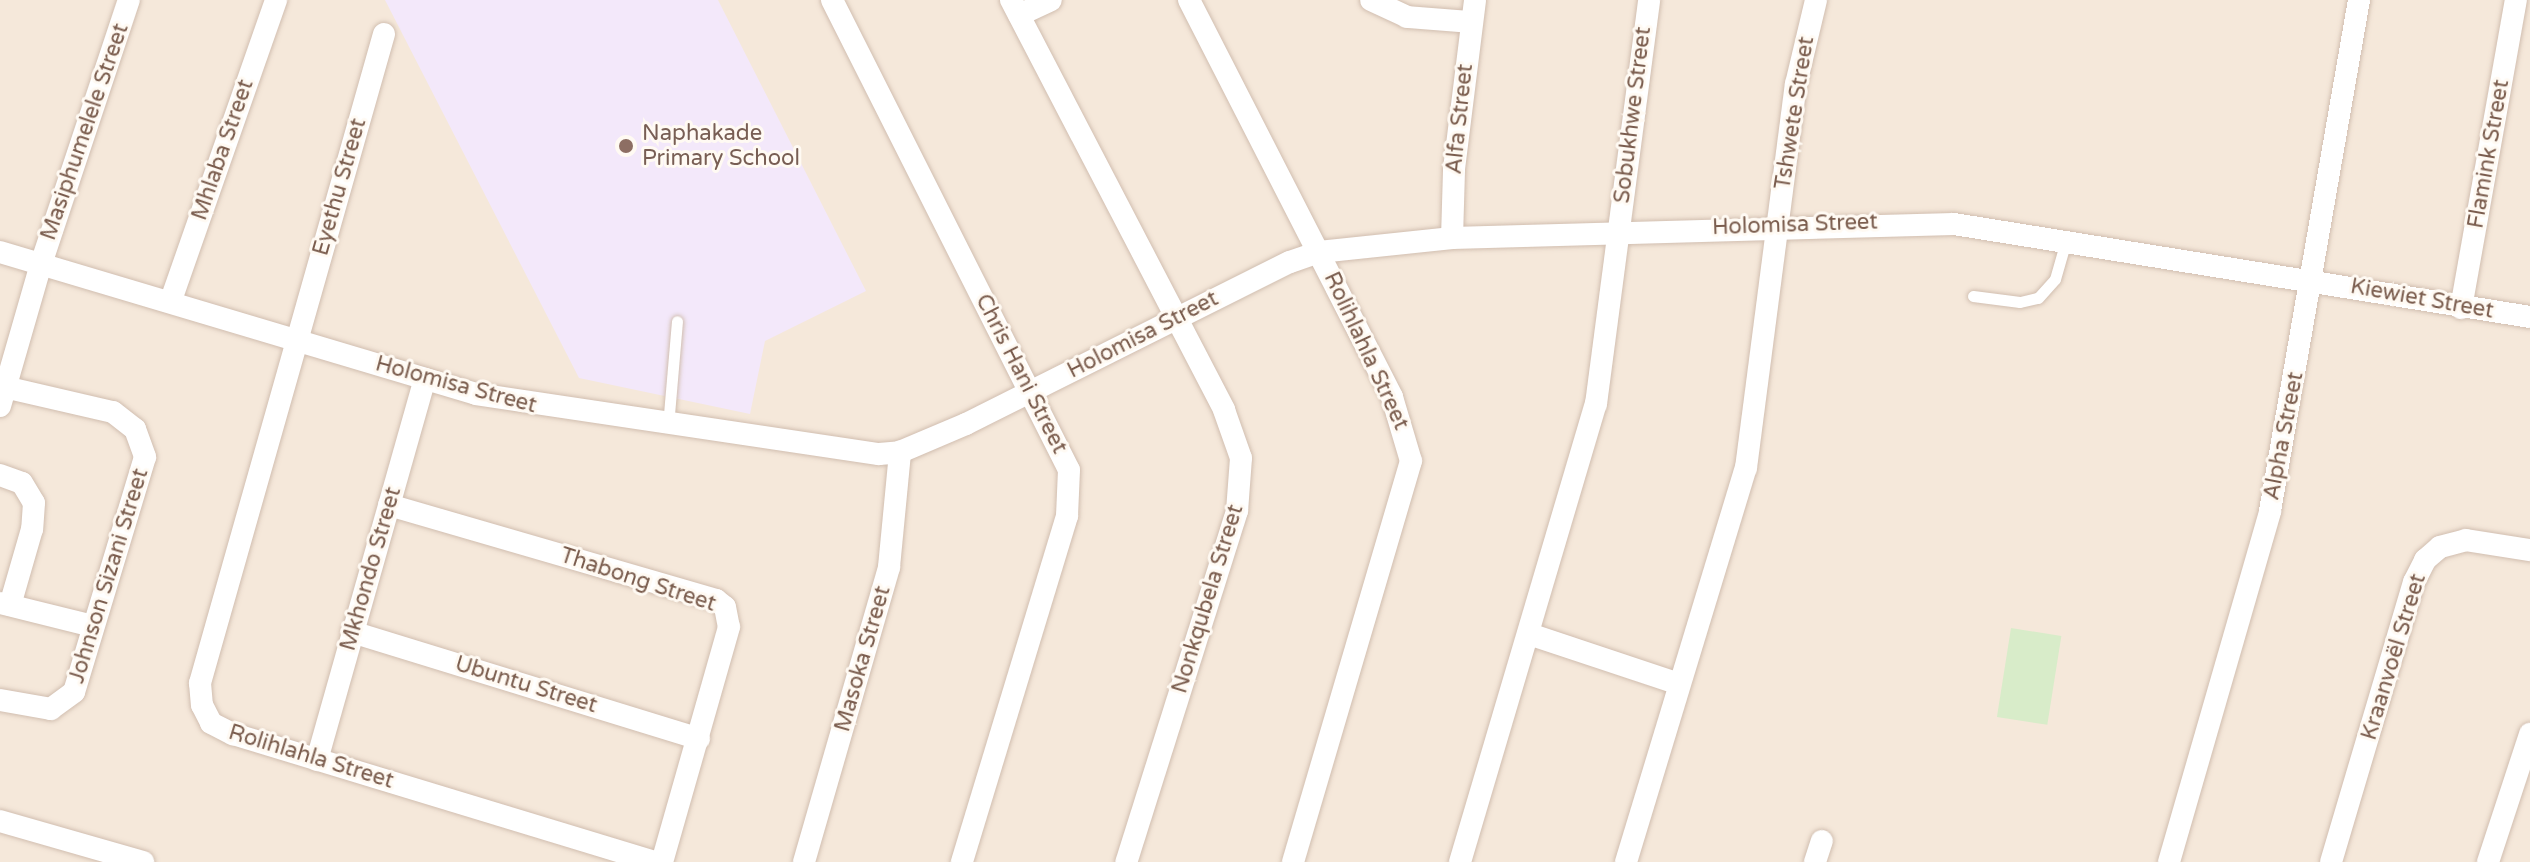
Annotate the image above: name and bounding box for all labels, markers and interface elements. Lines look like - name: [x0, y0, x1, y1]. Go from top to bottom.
- street label: Masiphumelele Street: [36, 20, 134, 244]
- street label: Sobukhwe Street: [1609, 25, 1657, 205]
- street label: Tshwete Street: [1770, 35, 1820, 191]
- street label: Alfa Street: [1441, 63, 1479, 175]
- street label: Mhlaba Street: [187, 76, 259, 224]
- street label: Flamink Street: [2463, 77, 2515, 231]
- street label: Eyethu Street: [308, 115, 372, 259]
- place label: Naphakade Primary School: [642, 120, 800, 172]
- marker: Naphakade Primary School: [617, 137, 635, 155]
- street label: Holomisa Street: [1712, 209, 1878, 241]
- street label: Rolihlahla Street: [1318, 268, 1414, 434]
- street label: Kiewiet Street: [2348, 273, 2496, 325]
- street label: Holomisa Street: [1063, 286, 1223, 384]
- street label: Chris Hani Street: [969, 290, 1073, 458]
- street label: Holomisa Street: [373, 351, 539, 419]
- street label: Alpha Street: [2259, 370, 2309, 502]
- street label: Johnson Sizani Street: [64, 465, 154, 687]
- street label: Mkhondo Street: [335, 484, 407, 654]
- street label: Nonkqubela Street: [1167, 501, 1249, 697]
- street label: Thabong Street: [557, 542, 719, 618]
- street label: Kraanvoël Street: [2356, 571, 2432, 743]
- street label: Masoka Street: [830, 583, 896, 735]
- street label: Ubuntu Street: [452, 651, 600, 719]
- street label: Rolihlahla Street: [225, 719, 397, 795]

